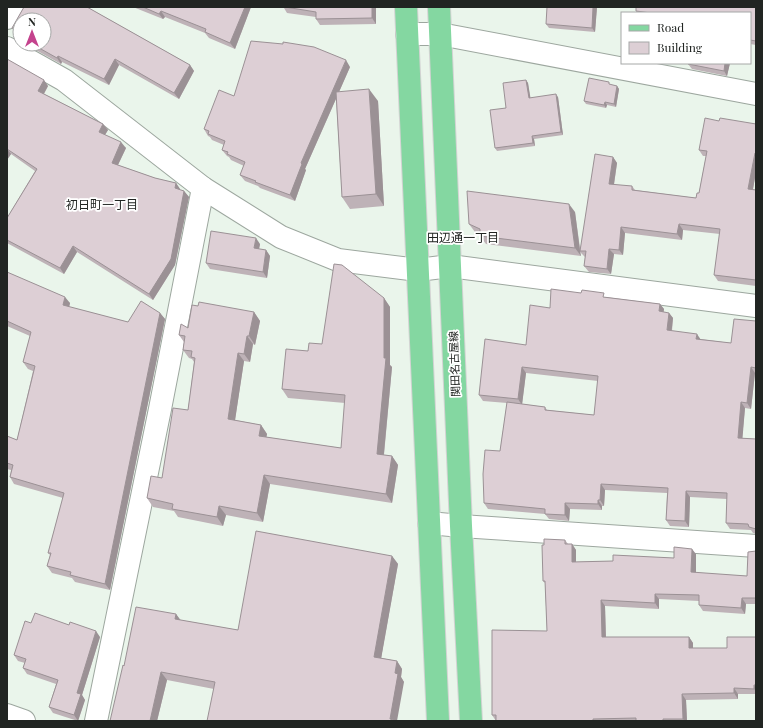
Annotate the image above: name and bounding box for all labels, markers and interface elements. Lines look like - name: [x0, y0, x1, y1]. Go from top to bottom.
- north arrow: [12, 12, 52, 52]
- legend: [621, 12, 751, 64]
- text: N: [28, 14, 36, 29]
- text: Road: [657, 19, 684, 35]
- text: Building: [657, 39, 703, 55]
- district label: 初日町一丁目: [66, 196, 138, 212]
- district label: 田辺通一丁目: [427, 229, 499, 245]
- street label: 関田名古屋線: [445, 331, 463, 397]

